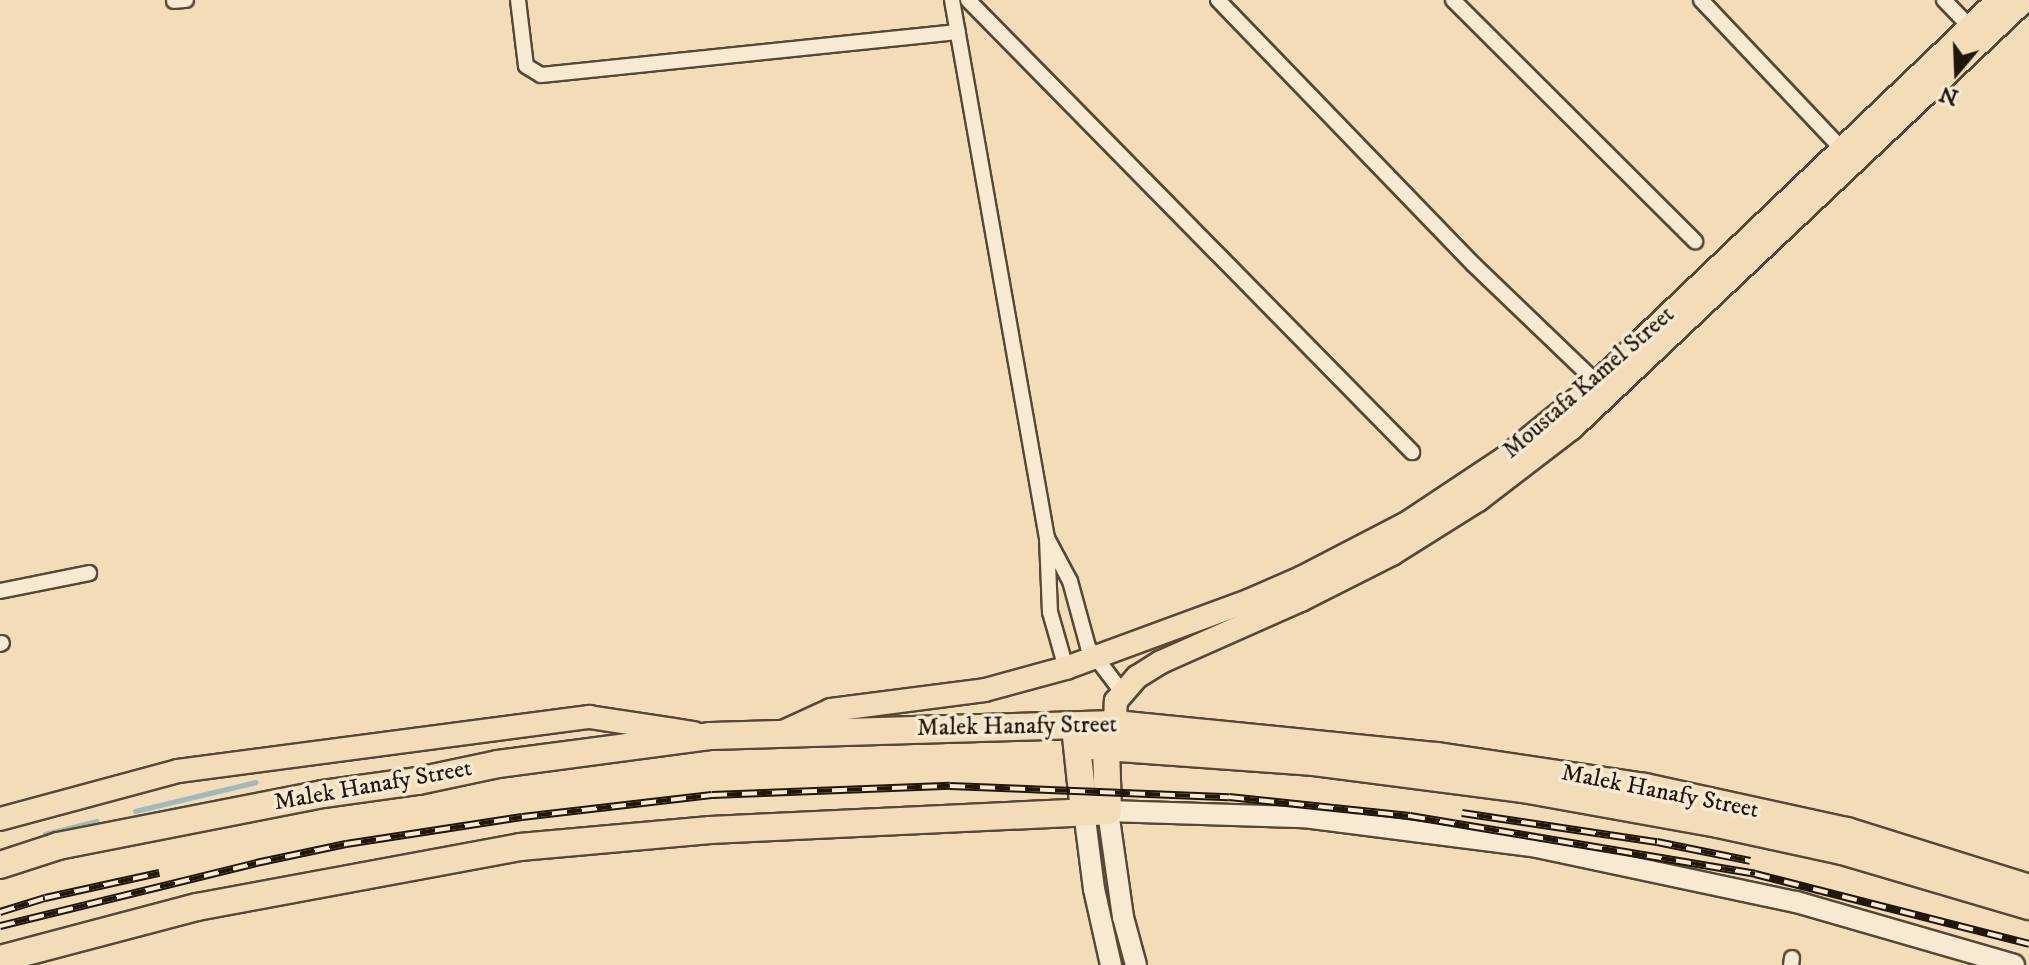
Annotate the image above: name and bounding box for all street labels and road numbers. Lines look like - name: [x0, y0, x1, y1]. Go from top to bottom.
- street label: Moustafa Kamel Street: [1497, 301, 1681, 465]
- street label: Malek Hanafy Street: [917, 711, 1117, 743]
- street label: Malek Hanafy Street: [272, 754, 474, 818]
- street label: Malek Hanafy Street: [1559, 759, 1761, 825]

